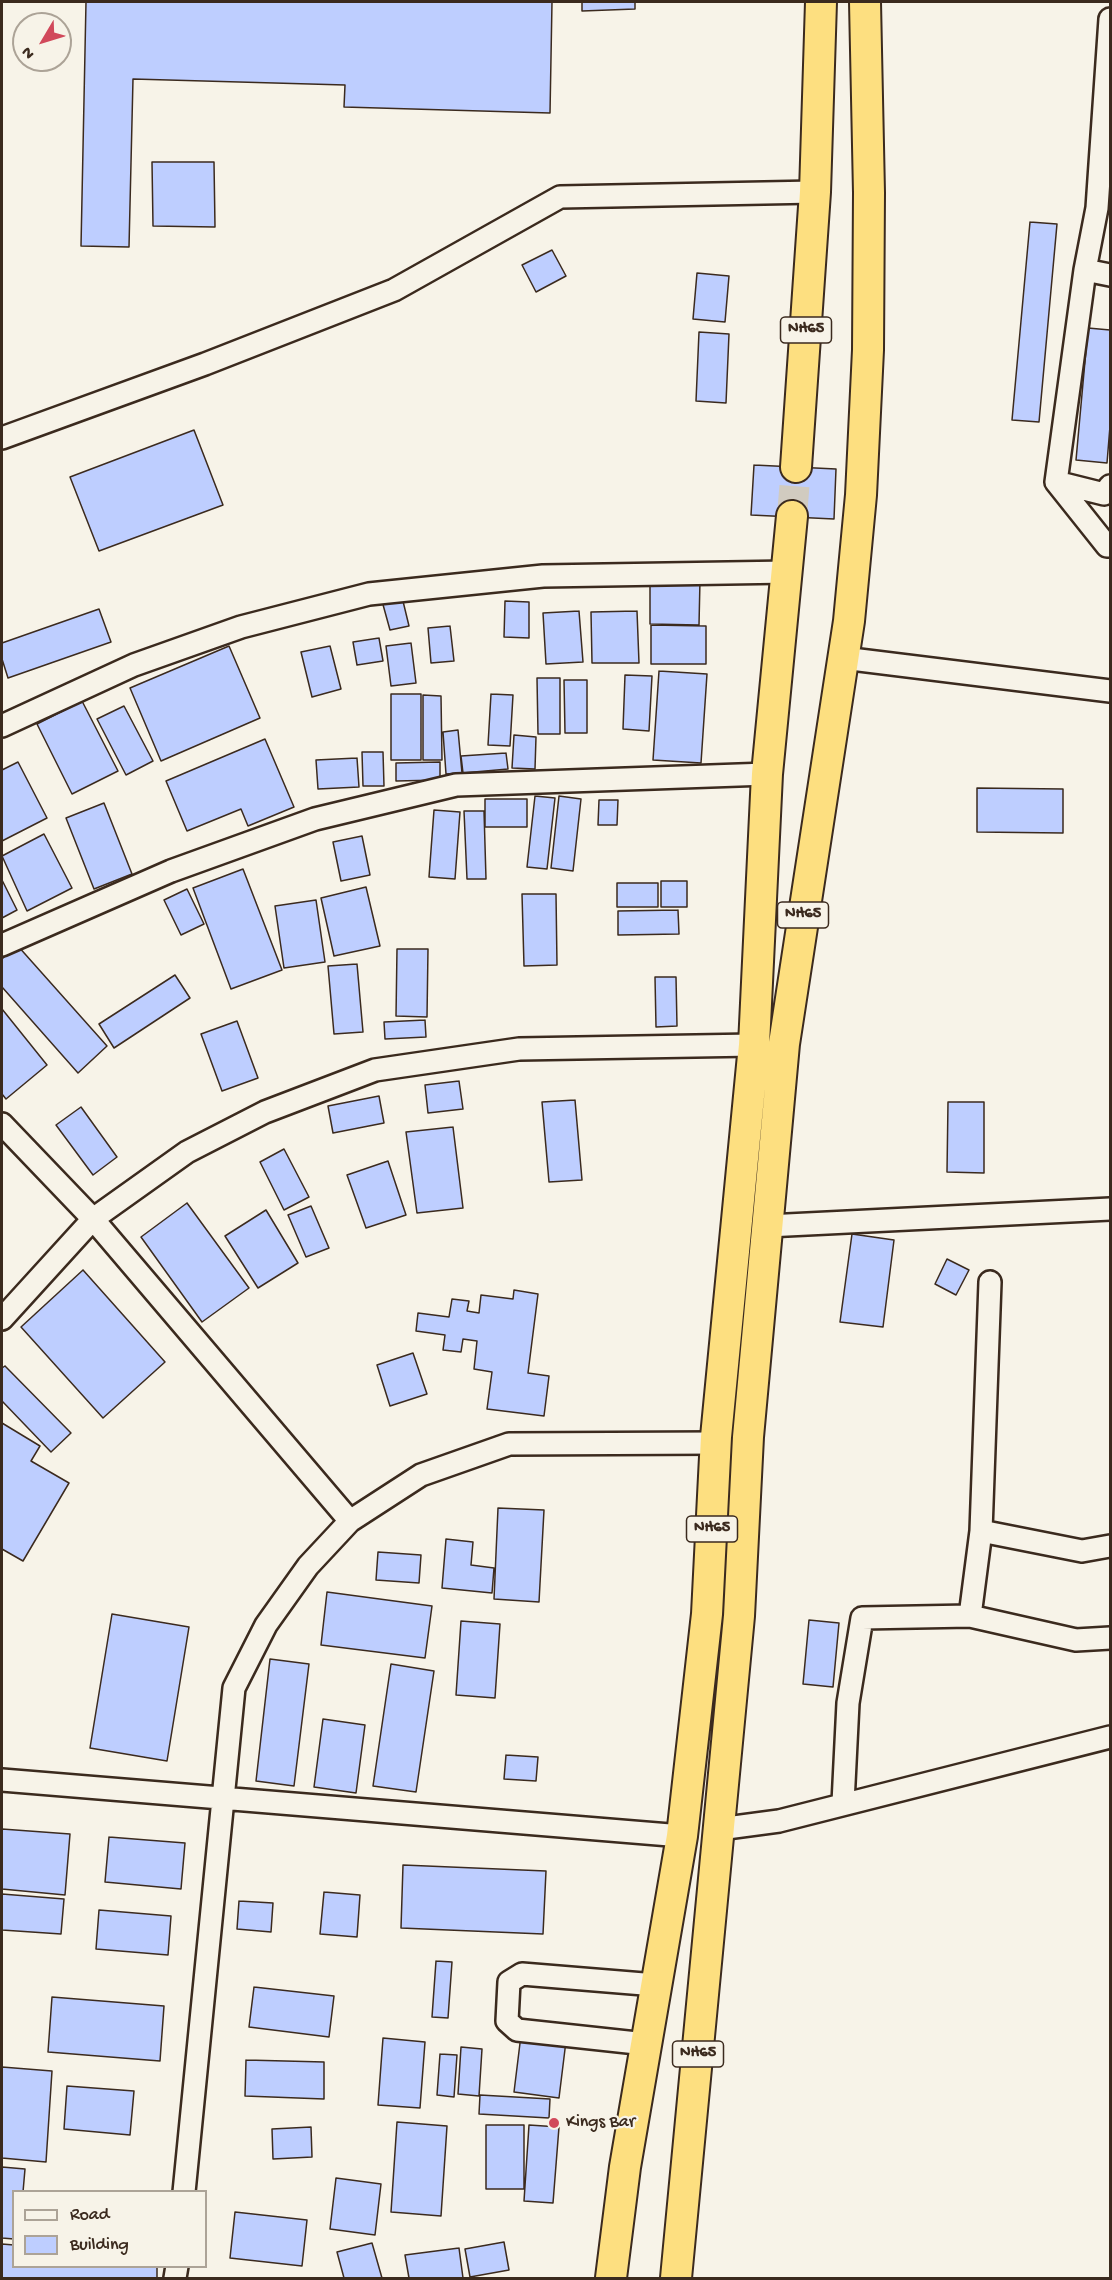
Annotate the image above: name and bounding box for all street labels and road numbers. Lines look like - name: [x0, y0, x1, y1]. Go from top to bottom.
- road number: NH65: [780, 317, 832, 343]
- road number: NH65: [778, 902, 828, 928]
- road number: NH65: [686, 1516, 738, 1542]
- road number: NH65: [672, 2041, 724, 2067]

